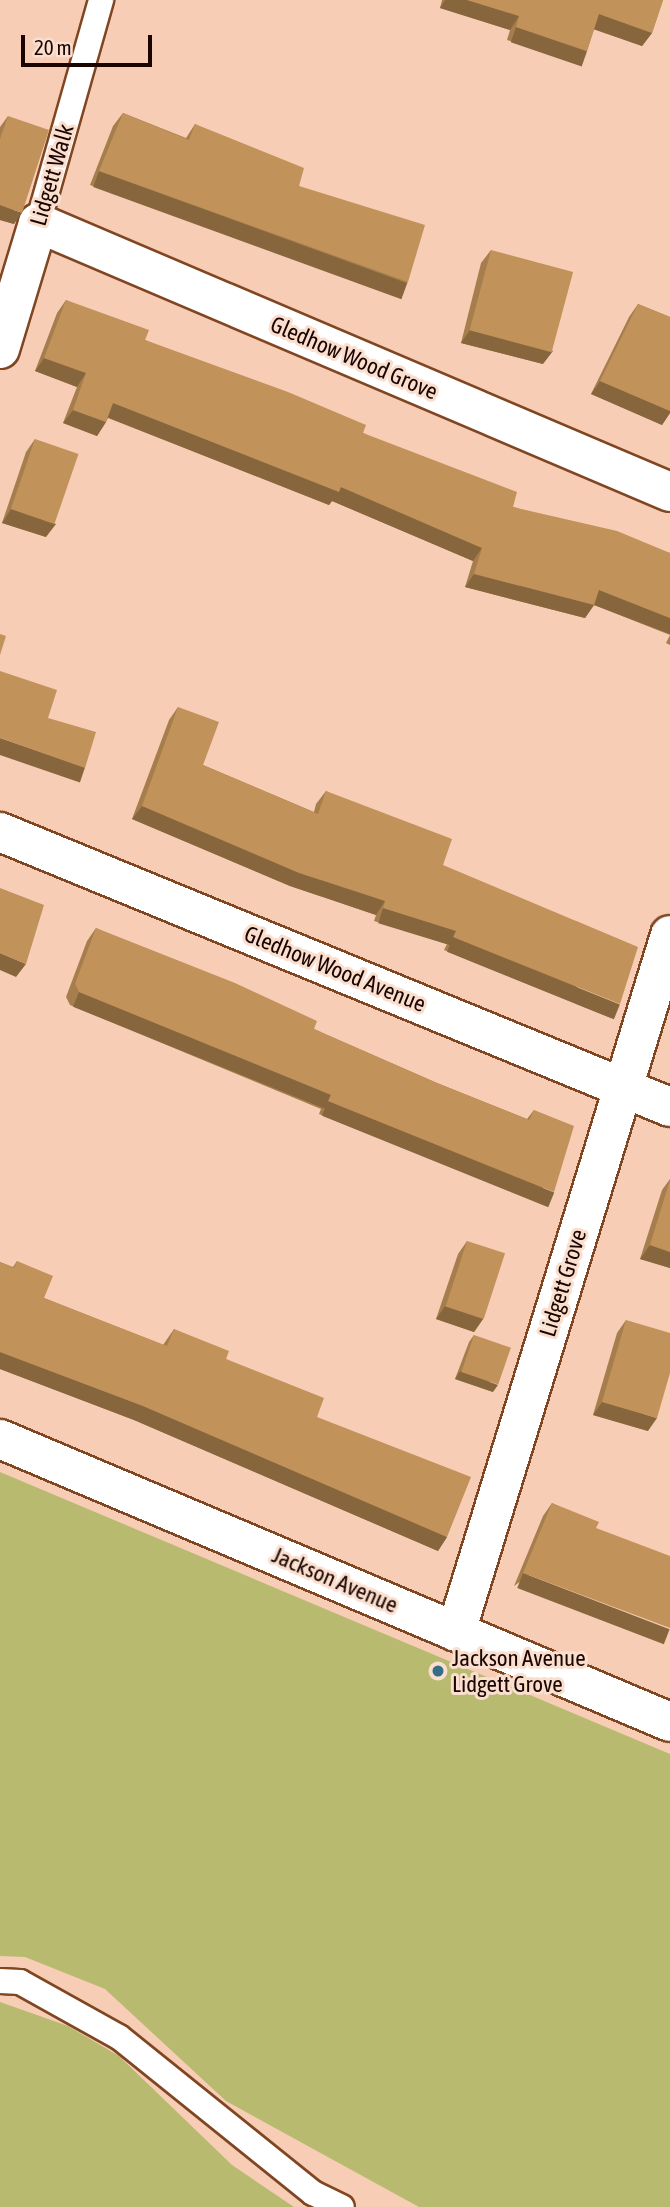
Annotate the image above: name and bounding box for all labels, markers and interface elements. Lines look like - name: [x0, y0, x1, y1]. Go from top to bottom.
- scale bar: [24, 21, 156, 65]
- text: 20 m: [34, 35, 72, 59]
- street label: Lidgett Walk: [24, 121, 80, 229]
- street label: Gledhow Wood Grove: [266, 310, 442, 406]
- street label: Gledhow Wood Avenue: [240, 920, 430, 1018]
- street label: Lidgett Grove: [534, 1226, 592, 1340]
- street label: Jackson Avenue: [268, 1541, 402, 1619]
- place label: Jackson Avenue Lidgett Grove: [452, 1644, 586, 1698]
- marker: Jackson Avenue Lidgett Grove: [430, 1663, 446, 1679]

